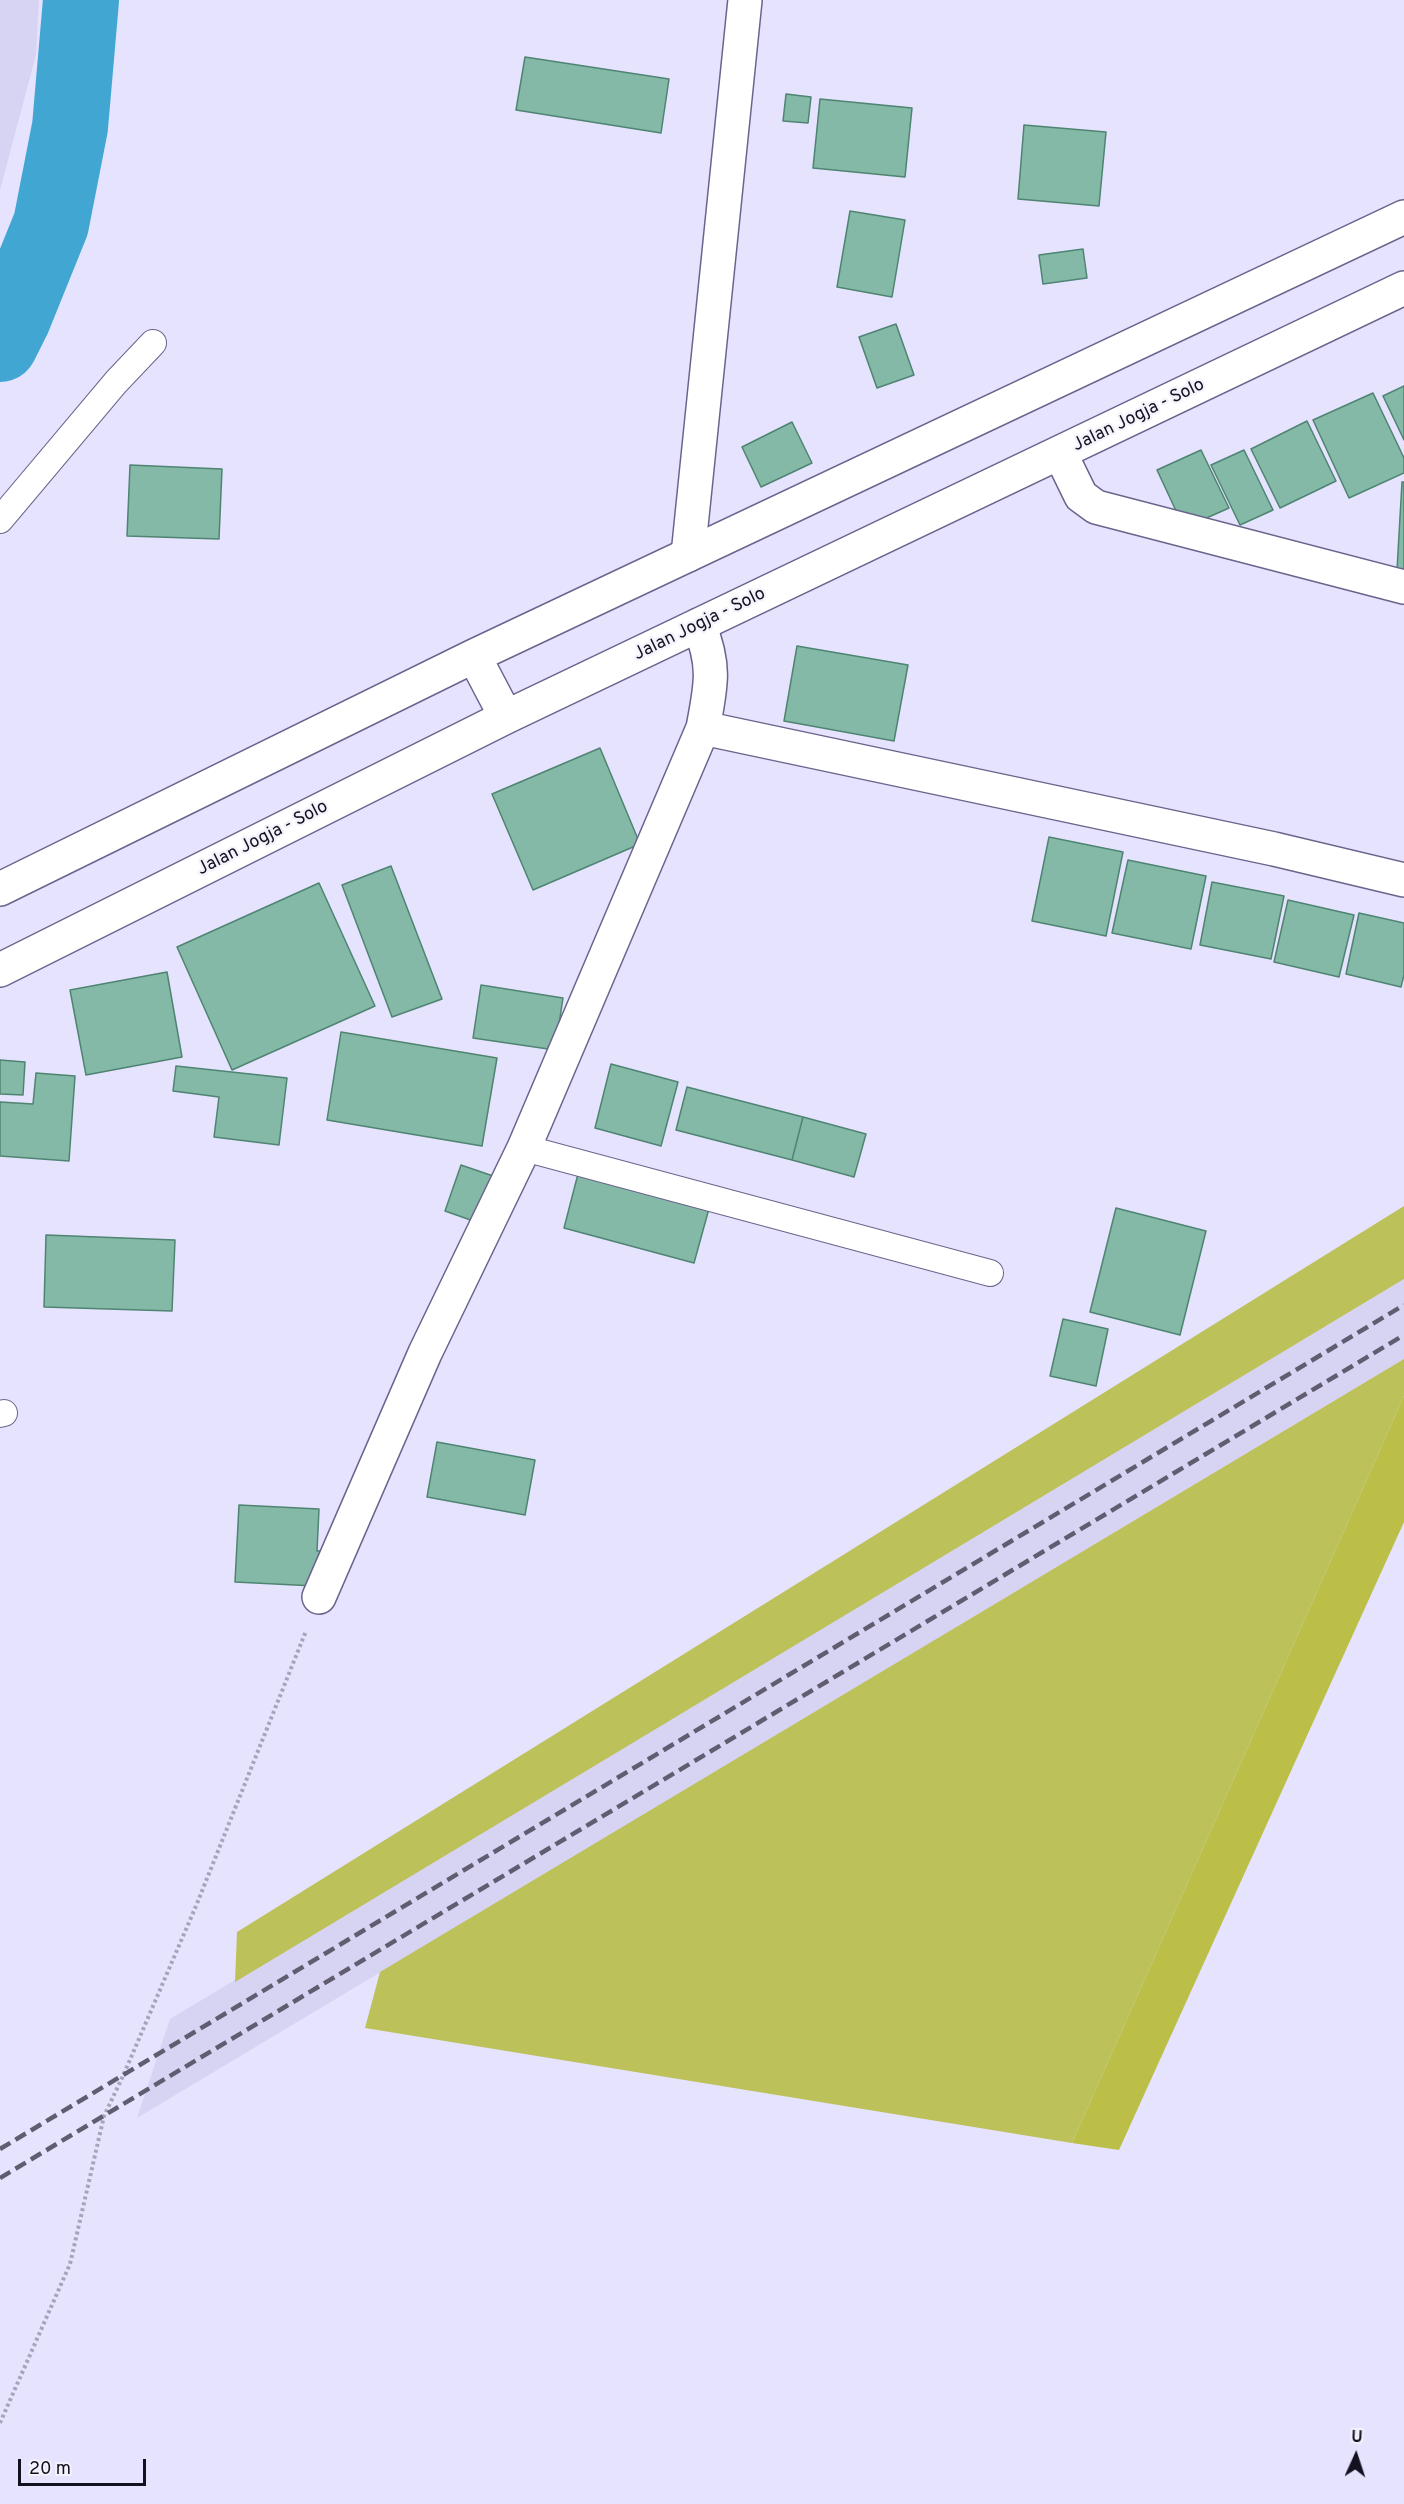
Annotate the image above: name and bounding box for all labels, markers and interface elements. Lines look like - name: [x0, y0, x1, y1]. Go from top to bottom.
- street label: Jalan Jogja - Solo: [1070, 375, 1208, 457]
- street label: Jalan Jogja - Solo: [631, 584, 769, 666]
- street label: Jalan Jogja - Solo: [194, 797, 332, 881]
- north arrow: [1326, 2426, 1386, 2486]
- text: U: [1351, 2428, 1363, 2448]
- scale bar: [21, 2447, 148, 2485]
- text: 20 m: [29, 2458, 71, 2481]

